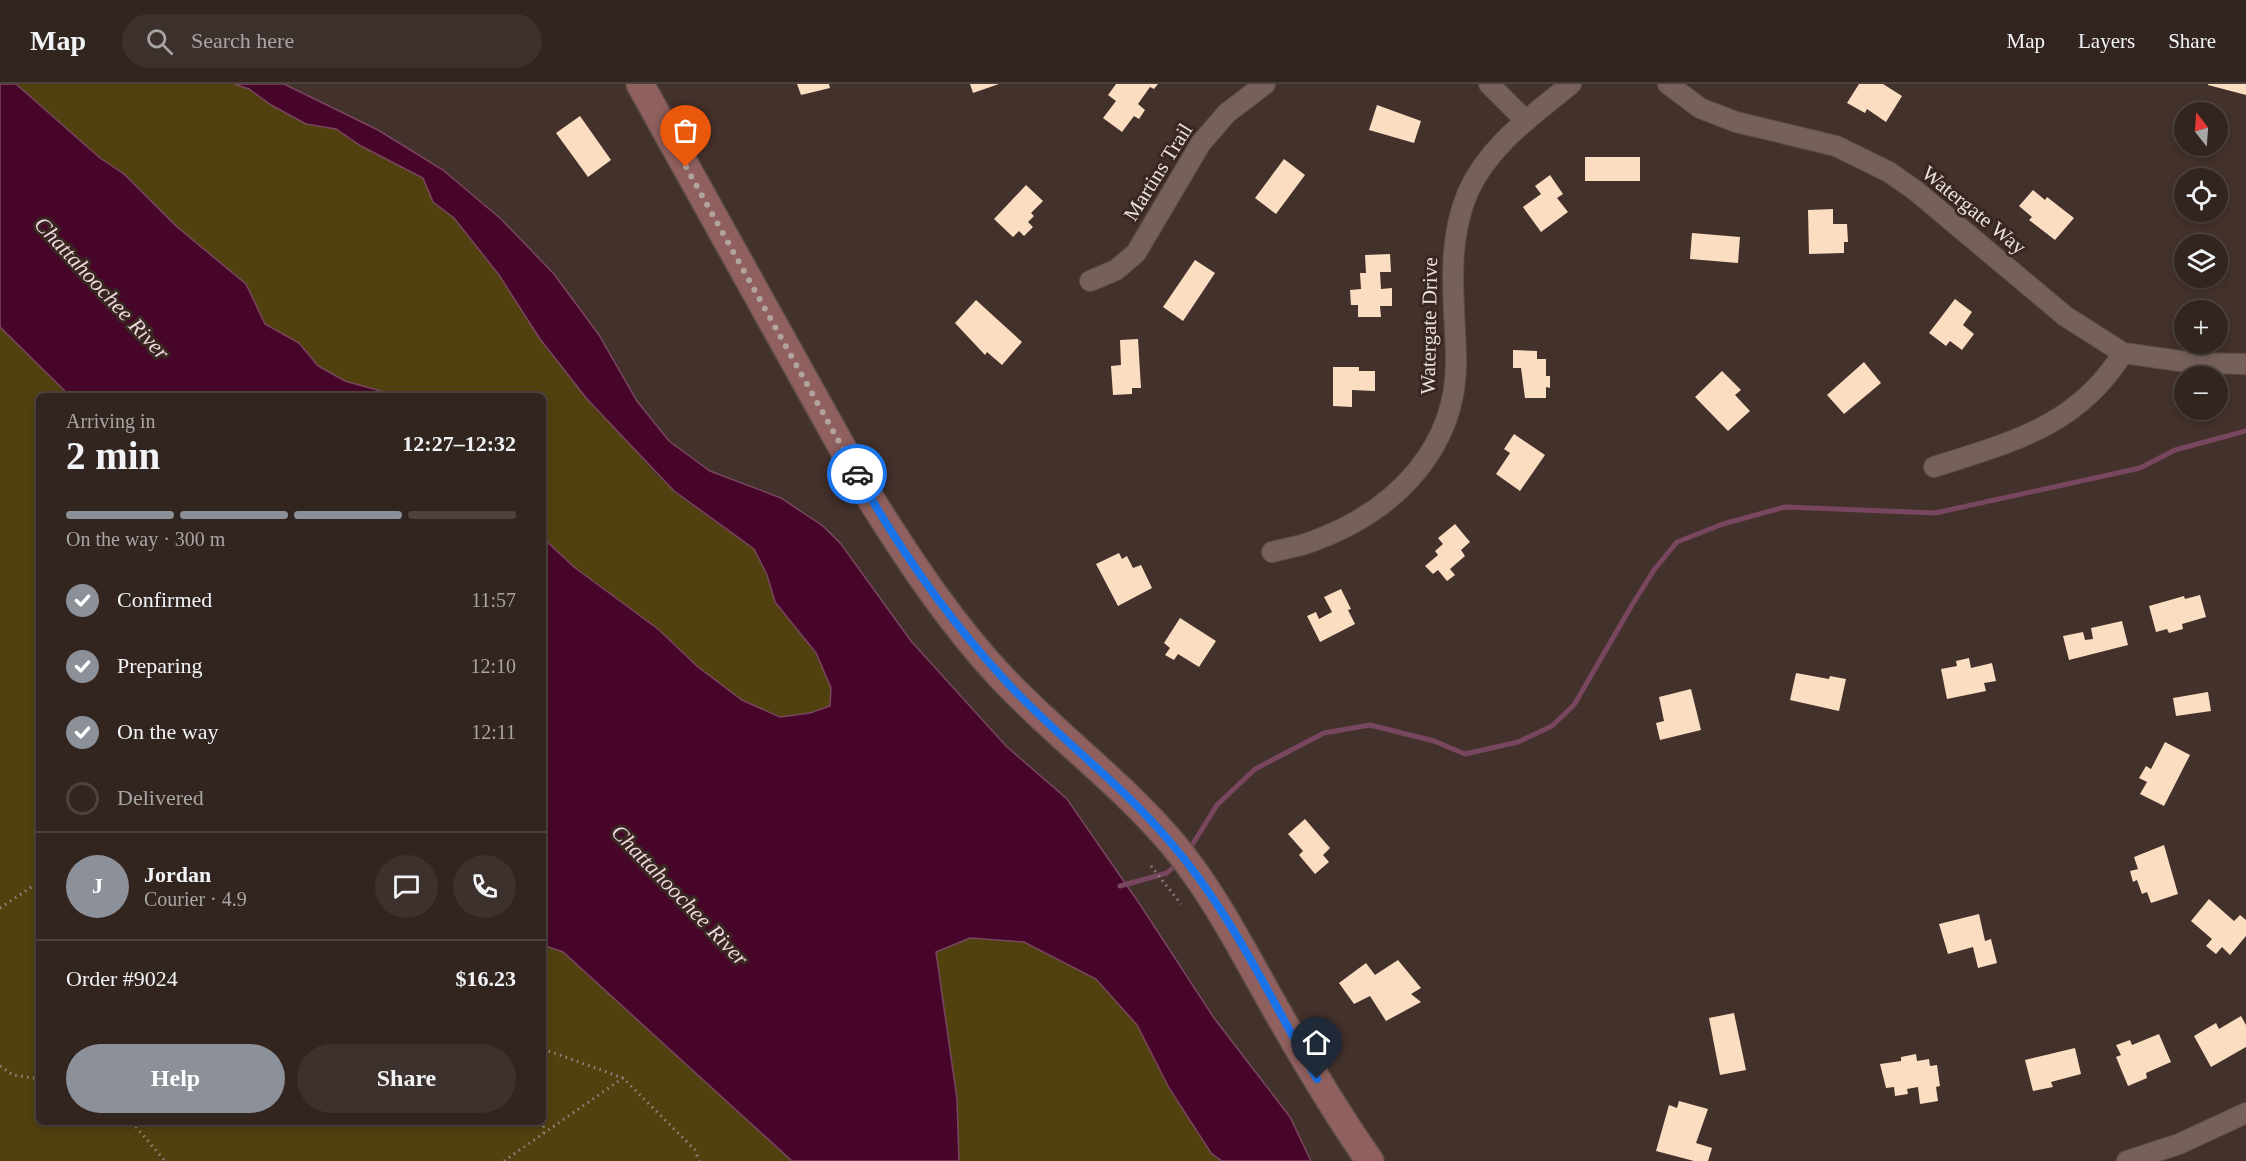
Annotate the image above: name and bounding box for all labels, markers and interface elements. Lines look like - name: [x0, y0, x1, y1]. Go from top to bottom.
- search box: [122, 14, 542, 68]
- text: Map: [30, 25, 86, 56]
- icon: search: [143, 25, 176, 58]
- text: Search here: [191, 28, 294, 53]
- text: Map: [2007, 29, 2045, 53]
- text: Layers: [2078, 29, 2135, 53]
- text: Share: [2168, 29, 2216, 53]
- north arrow: [2174, 102, 2228, 156]
- map controls: [2174, 102, 2228, 420]
- pin: [660, 105, 711, 167]
- icon: bag: [669, 114, 702, 147]
- street label: Martins Trail: [1119, 119, 1197, 225]
- street label: Watergate Way: [1917, 161, 2031, 260]
- button: locate: [2174, 168, 2228, 222]
- water label: Chattahoochee River: [29, 211, 175, 365]
- button: layers: [2174, 234, 2228, 288]
- street label: Watergate Drive: [1416, 257, 1442, 395]
- button: +: [2174, 300, 2228, 354]
- button: −: [2174, 366, 2228, 420]
- text: Arriving in: [66, 410, 155, 432]
- text: 12:27–12:32: [402, 431, 516, 456]
- text: 2 min: [66, 434, 160, 477]
- courier: [827, 444, 887, 504]
- icon: car: [841, 458, 874, 491]
- text: On the way · 300 m: [66, 528, 225, 550]
- icon: check: [66, 584, 99, 617]
- text: Confirmed: [117, 587, 212, 612]
- text: 11:57: [471, 589, 516, 611]
- icon: check: [66, 650, 99, 683]
- text: Preparing: [117, 653, 203, 678]
- text: 12:10: [470, 655, 516, 677]
- icon: check: [66, 716, 99, 749]
- text: On the way: [117, 719, 218, 744]
- text: 12:11: [471, 721, 516, 743]
- text: Delivered: [117, 785, 204, 810]
- water label: Chattahoochee River: [606, 819, 754, 971]
- button: chat: [375, 855, 438, 918]
- button: phone: [453, 855, 516, 918]
- text: Jordan: [144, 862, 211, 887]
- text: J: [92, 873, 103, 898]
- text: Courier · 4.9: [144, 888, 247, 910]
- text: Order #9024: [66, 966, 178, 991]
- text: $16.23: [456, 966, 516, 991]
- pin: [1291, 1017, 1342, 1079]
- icon: home: [1300, 1026, 1333, 1059]
- button: Help: [66, 1044, 285, 1113]
- button: Share: [297, 1044, 516, 1113]

